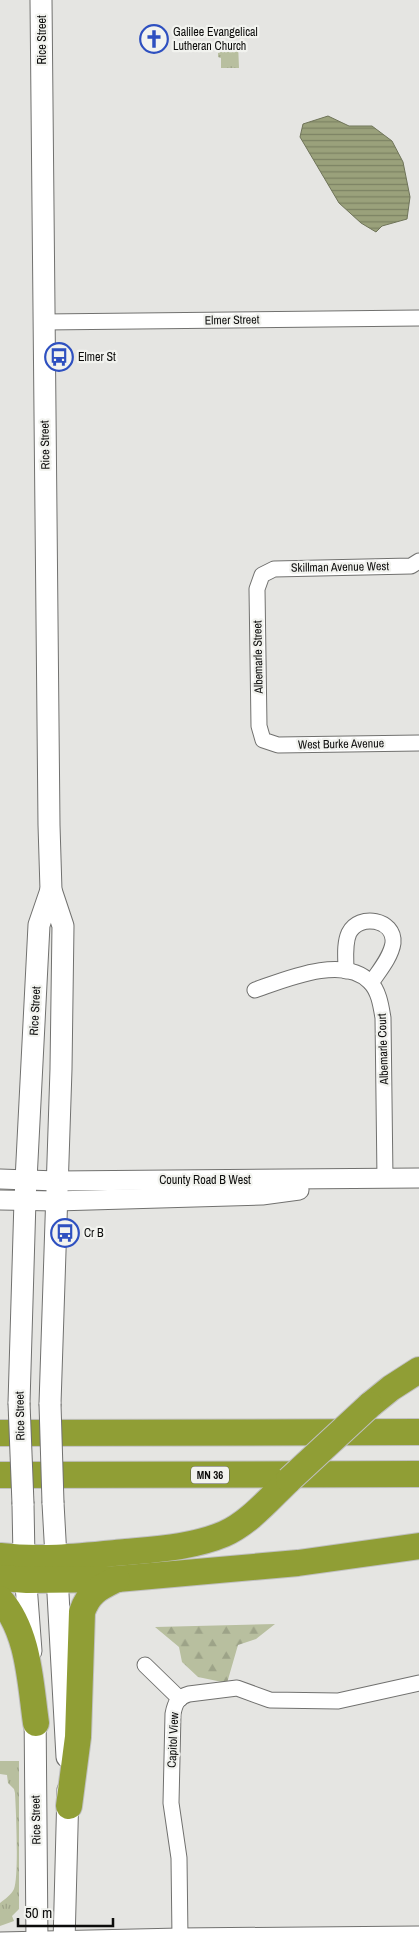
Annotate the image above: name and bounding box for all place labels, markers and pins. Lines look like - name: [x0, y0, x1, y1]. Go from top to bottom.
- church icon: Galilee Evangelical Lutheran Church: [139, 24, 169, 54]
- place label: Galilee Evangelical Lutheran Church: [173, 24, 258, 54]
- bus stop icon: Elmer St: [44, 342, 74, 372]
- place label: Elmer St: [78, 349, 116, 365]
- bus stop icon: Cr B: [50, 1218, 80, 1248]
- place label: Cr B: [84, 1225, 104, 1241]

